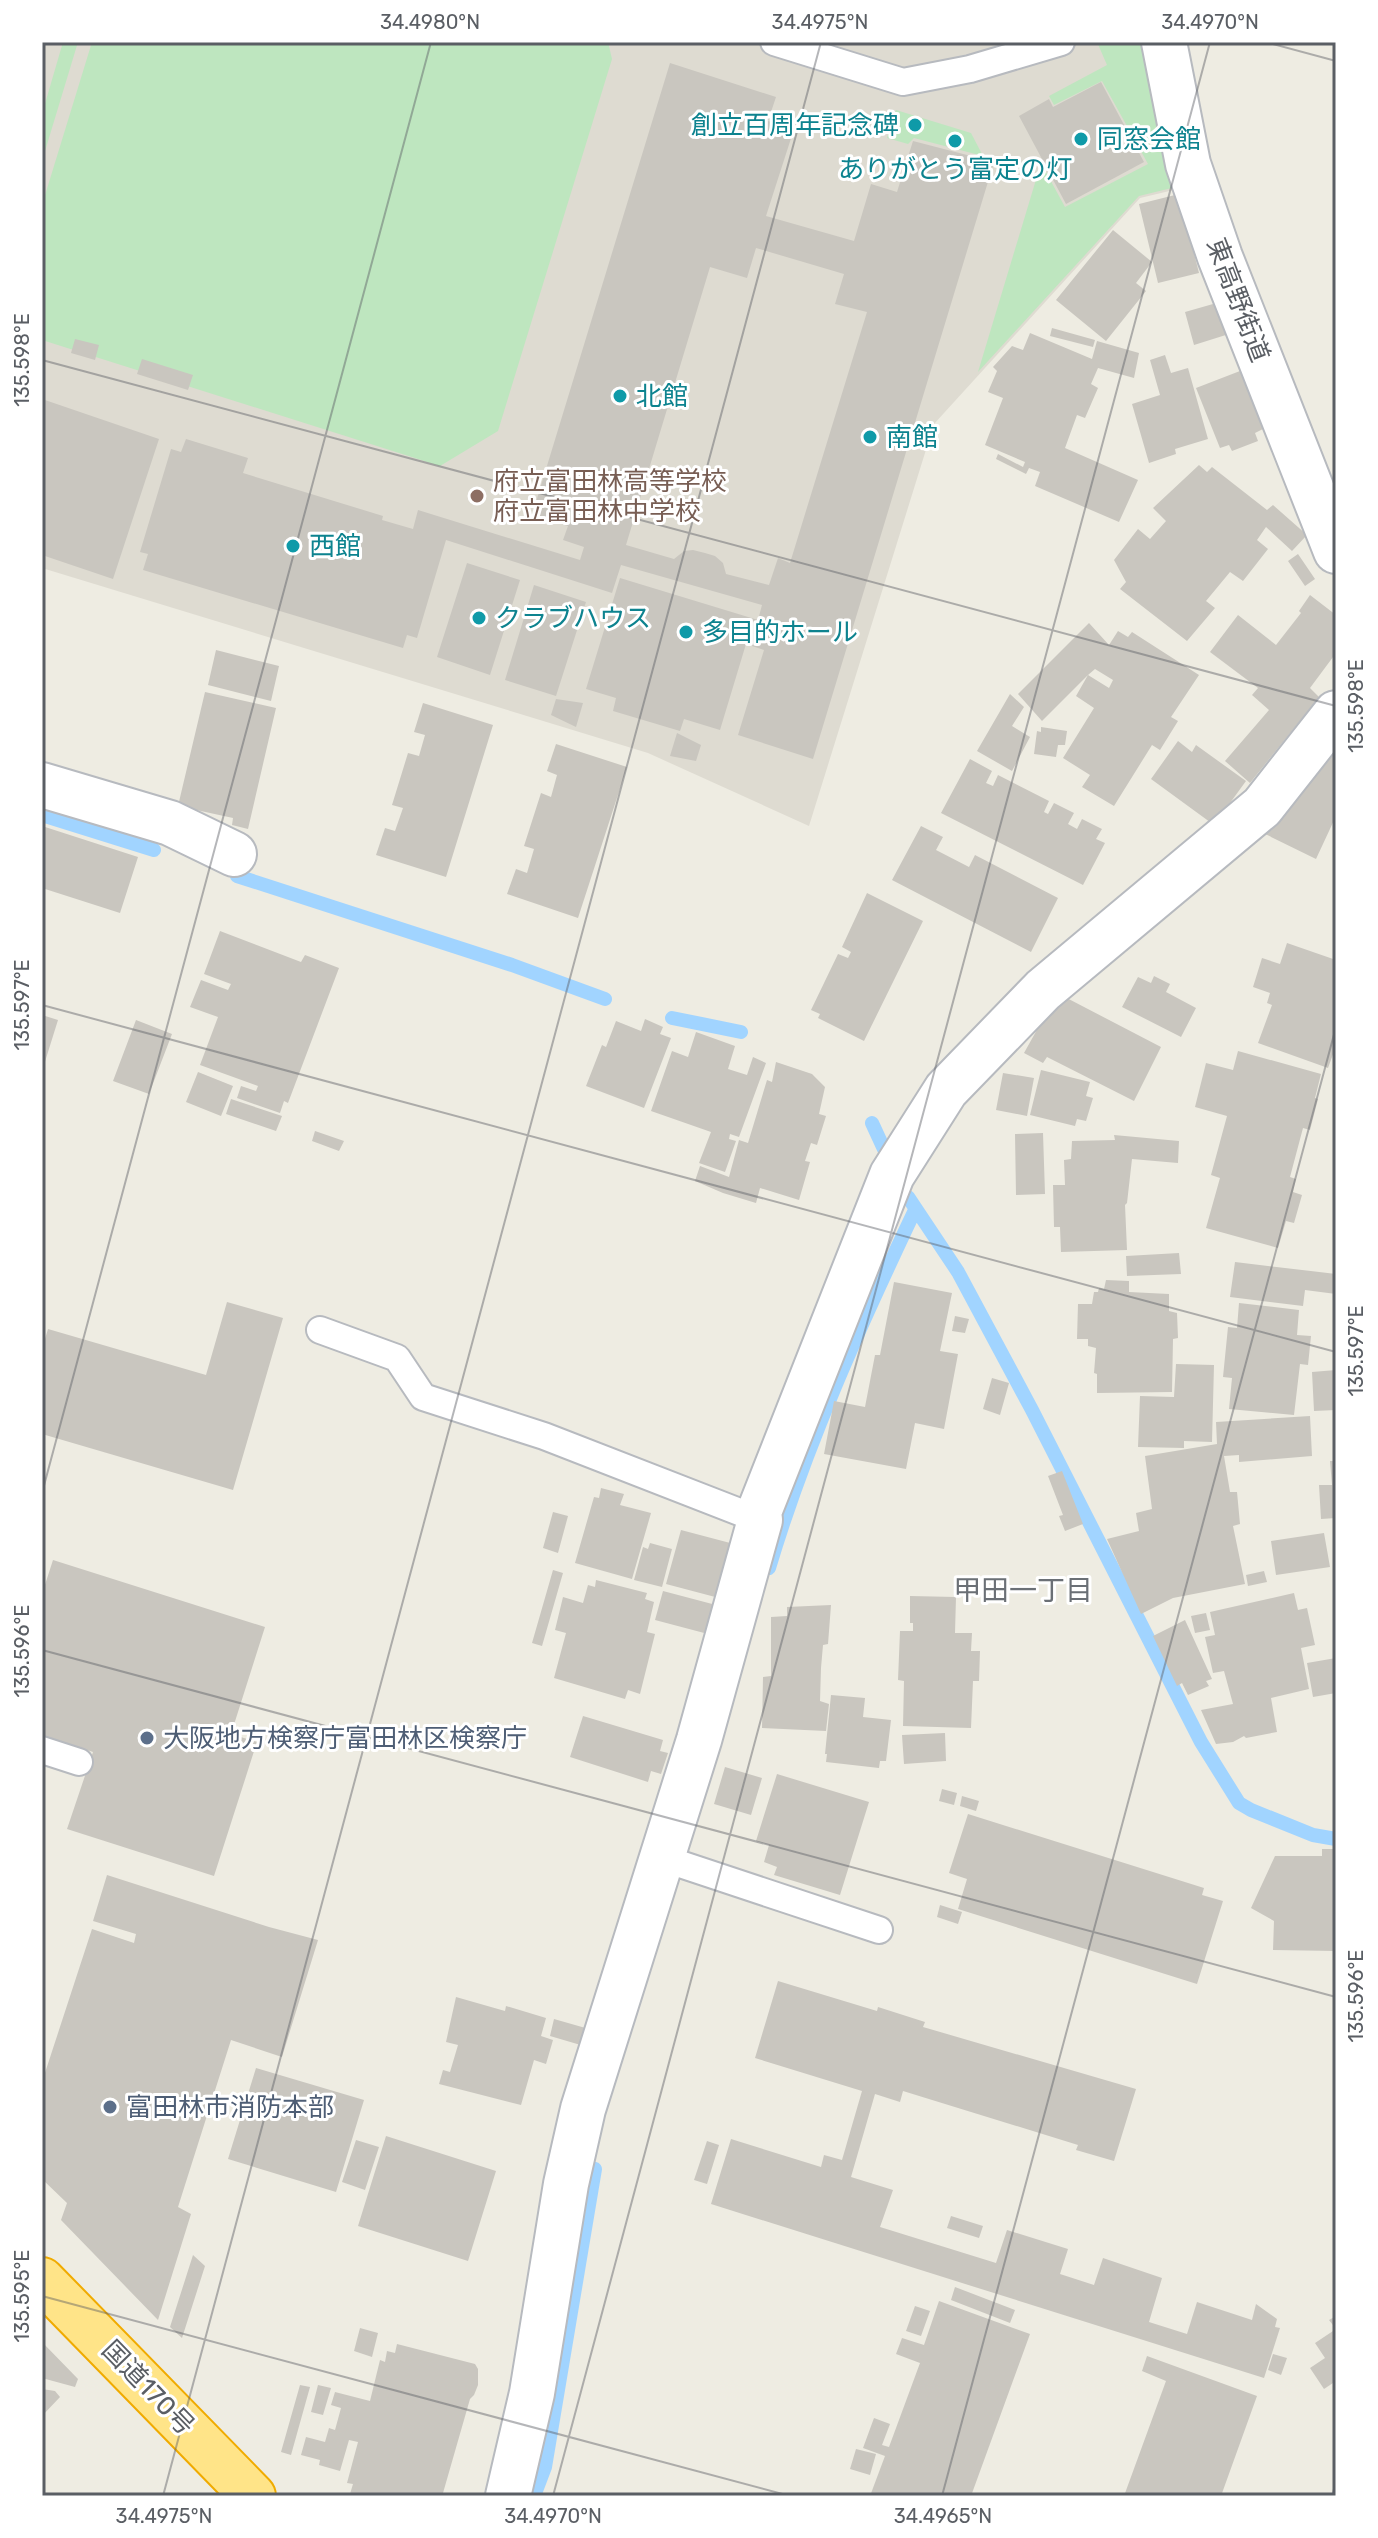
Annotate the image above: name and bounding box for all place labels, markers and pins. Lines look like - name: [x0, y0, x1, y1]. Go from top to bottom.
- place label: 創立百周年記念碑: [691, 110, 899, 141]
- marker: 創立百周年記念碑: [906, 116, 924, 134]
- place label: 同窓会館: [1097, 124, 1201, 155]
- marker: 同窓会館: [1072, 130, 1090, 148]
- marker: ありがとう富定の灯: [946, 132, 964, 150]
- place label: ありがとう富定の灯: [838, 154, 1072, 185]
- place label: 北館: [636, 381, 688, 412]
- marker: 北館: [611, 387, 629, 405]
- place label: 南館: [886, 422, 938, 453]
- marker: 南館: [861, 428, 879, 446]
- place label: 府立富田林高等学校 府立富田林中学校: [493, 466, 727, 527]
- marker: 府立富田林高等学校 府立富田林中学校: [468, 487, 486, 505]
- place label: 西館: [309, 531, 361, 562]
- marker: 西館: [284, 537, 302, 555]
- place label: クラブハウス: [495, 603, 651, 634]
- marker: クラブハウス: [470, 609, 488, 627]
- place label: 多目的ホール: [702, 617, 858, 648]
- marker: 多目的ホール: [677, 623, 695, 641]
- place label: 大阪地方検察庁富田林区検察庁: [163, 1723, 527, 1754]
- marker: 大阪地方検察庁富田林区検察庁: [138, 1729, 156, 1747]
- place label: 富田林市消防本部: [126, 2092, 334, 2123]
- marker: 富田林市消防本部: [101, 2098, 119, 2116]

